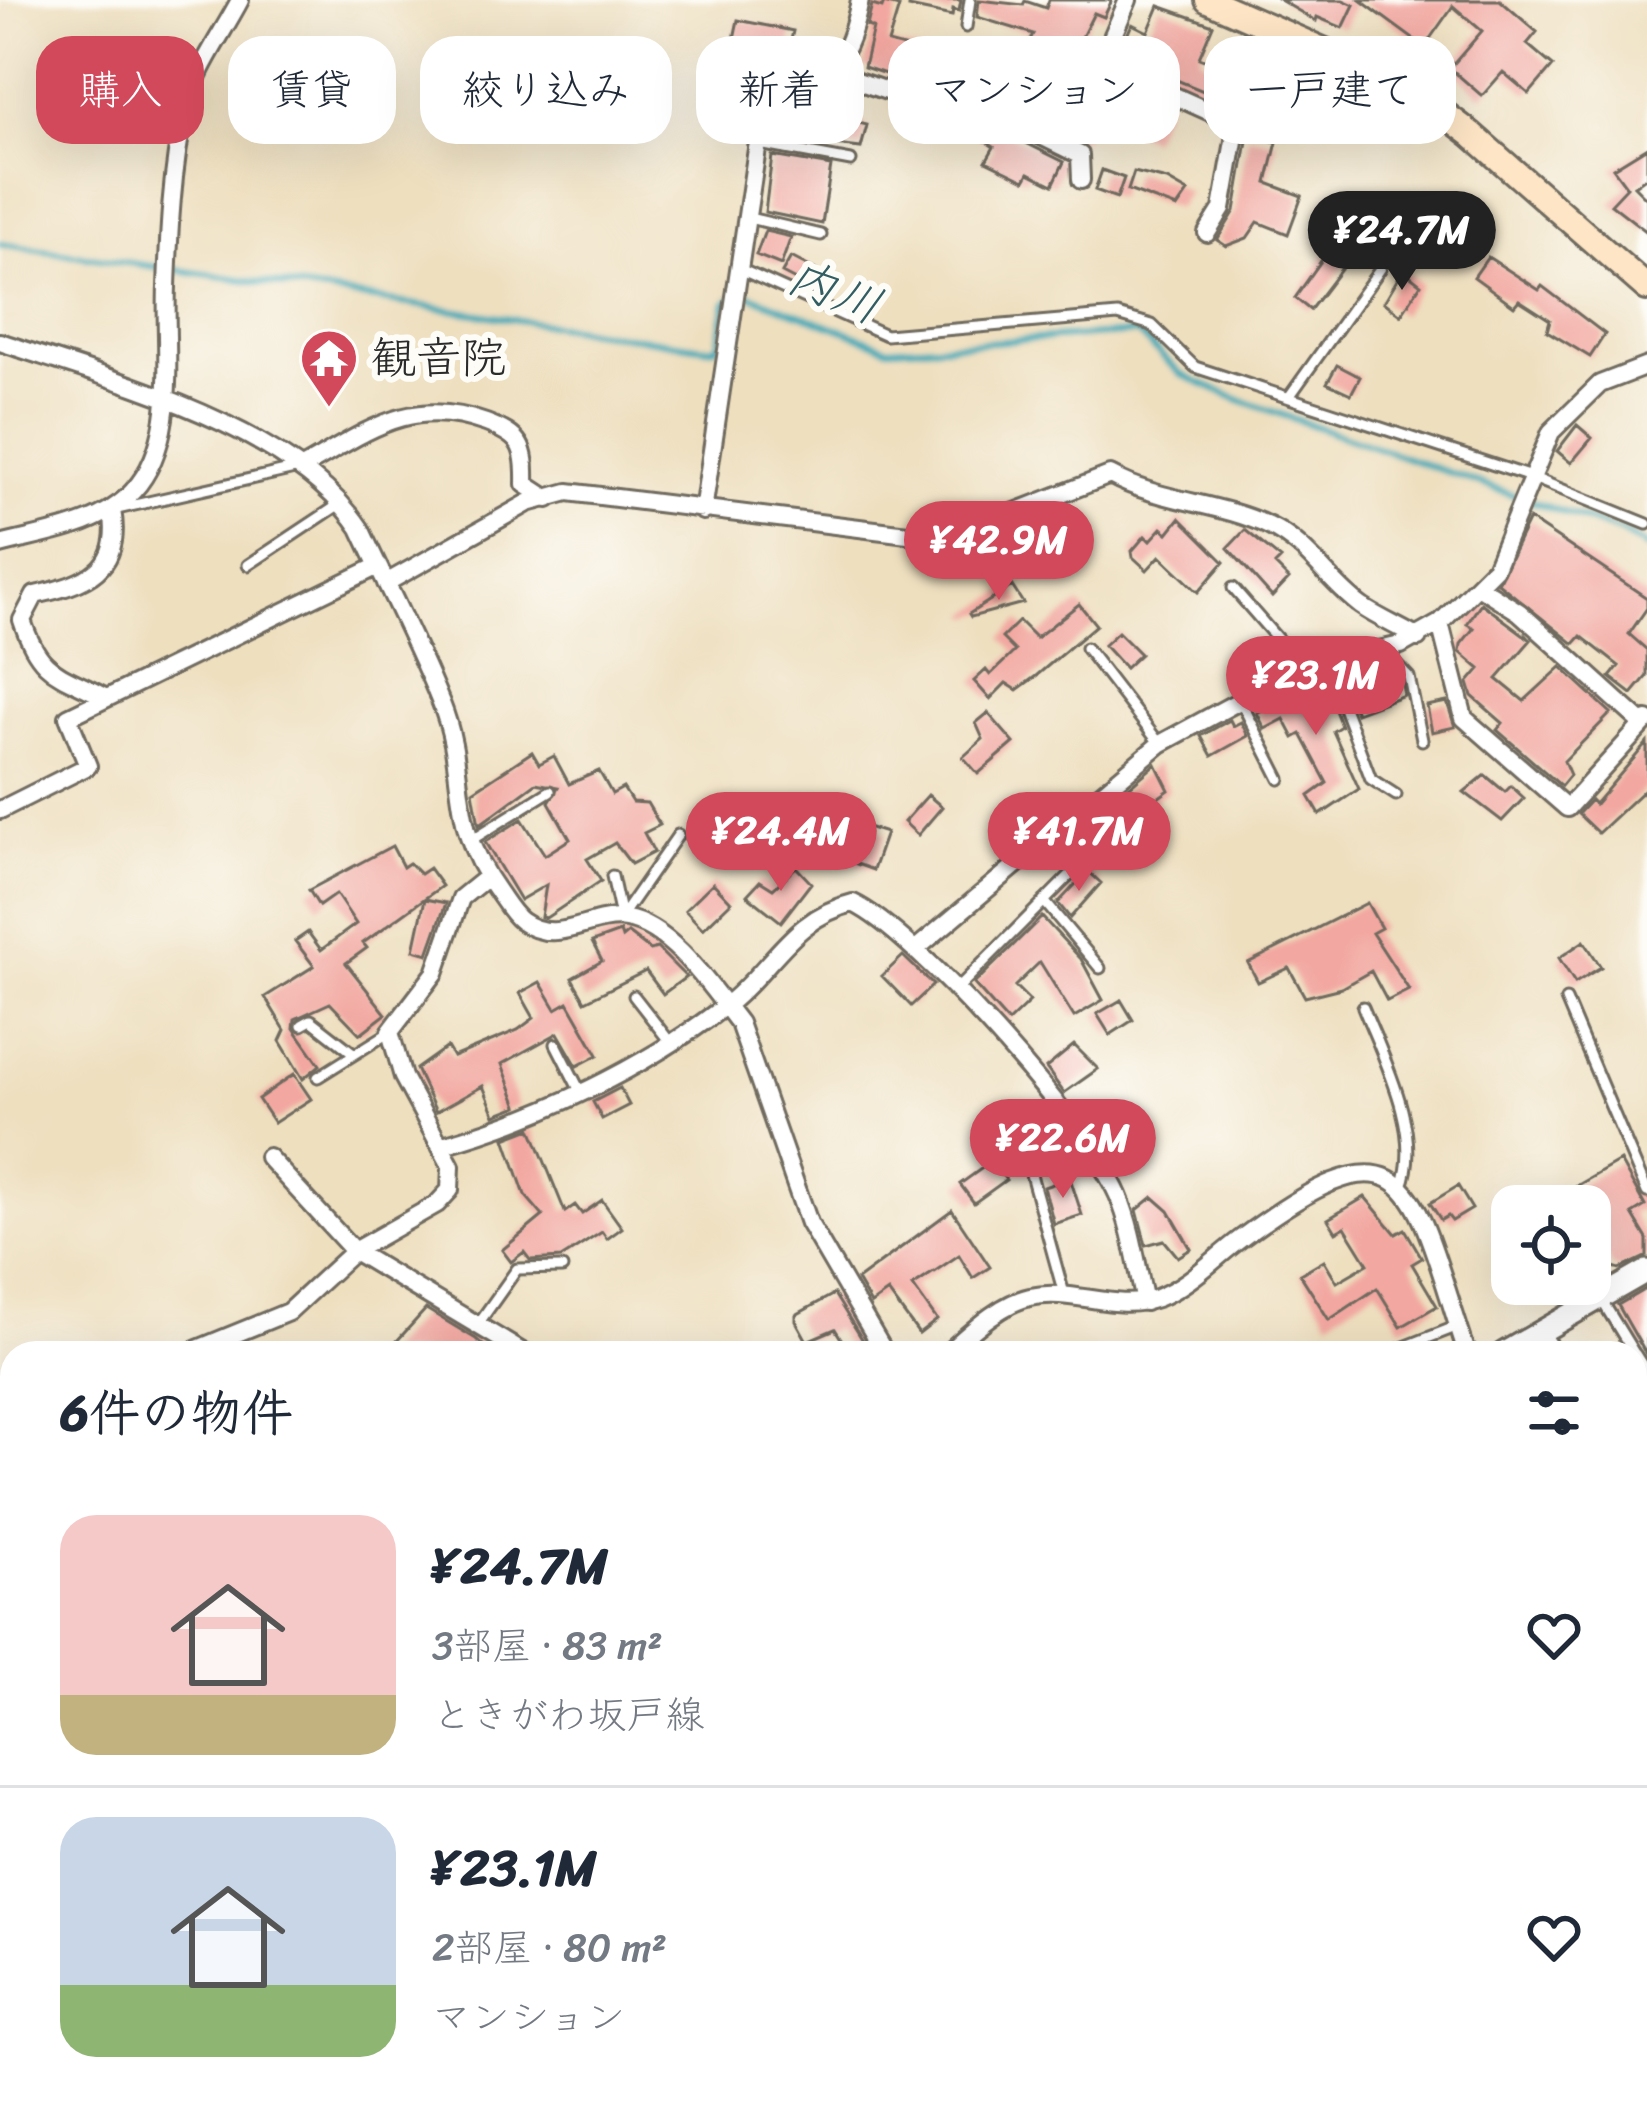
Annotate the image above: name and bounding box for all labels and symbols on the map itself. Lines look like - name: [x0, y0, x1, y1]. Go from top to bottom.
- pin: ¥24.7M: [1304, 191, 1500, 293]
- water label: 内川: [775, 234, 895, 348]
- place label: 観音院: [371, 318, 506, 398]
- temple icon: 観音院: [298, 327, 360, 409]
- pin: ¥42.9M: [901, 501, 1097, 603]
- pin: ¥23.1M: [1218, 636, 1414, 738]
- pin: ¥24.4M: [683, 792, 879, 894]
- pin: ¥41.7M: [981, 792, 1177, 894]
- pin: ¥22.6M: [965, 1099, 1161, 1201]

